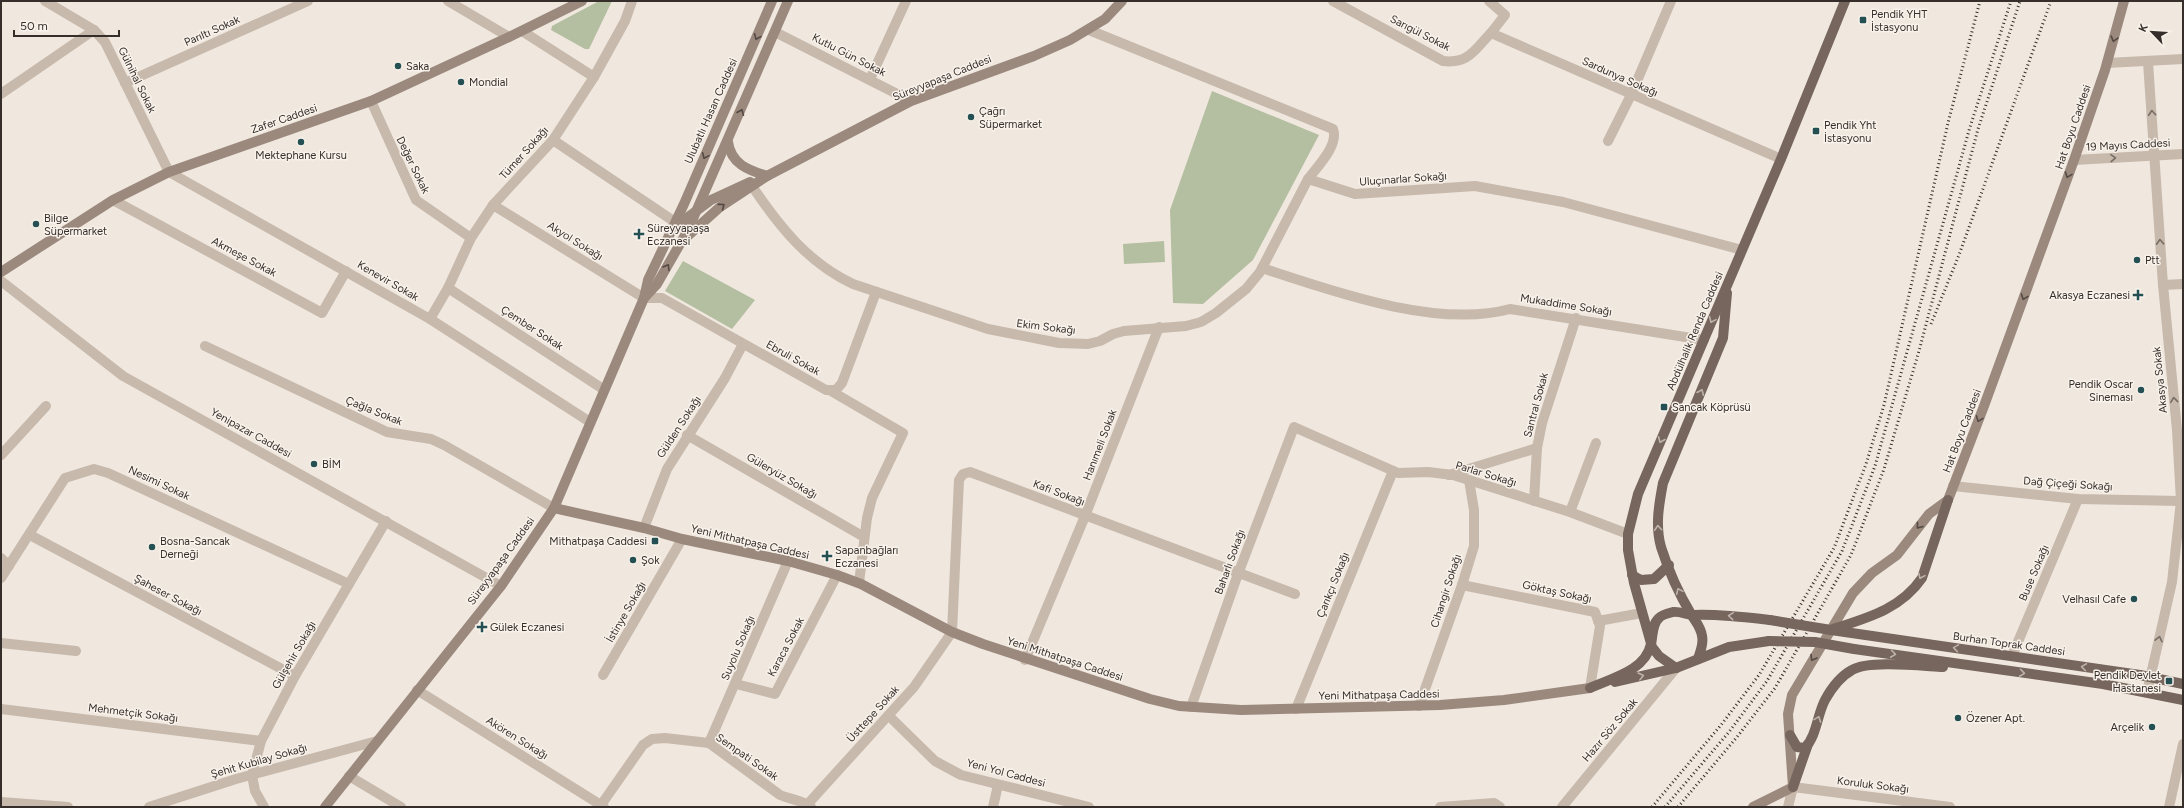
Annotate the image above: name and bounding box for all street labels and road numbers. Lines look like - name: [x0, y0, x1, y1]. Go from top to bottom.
- street label: Sarıgül Sokak: [1388, 12, 1453, 54]
- street label: Parıltı Sokak: [182, 13, 242, 49]
- street label: Kutlu Gün Sokak: [810, 31, 889, 79]
- street label: Gülnihal Sokak: [115, 45, 159, 116]
- street label: Süreyyapaşa Caddesi: [891, 52, 993, 104]
- street label: Sardunya Sokağı: [1580, 54, 1660, 100]
- street label: Ulubatlı Hasan Caddesi: [682, 56, 740, 166]
- street label: Hat Boyu Caddesi: [2052, 83, 2094, 171]
- street label: Zafer Caddesi: [249, 102, 319, 136]
- street label: Tümer Sokağı: [497, 124, 551, 182]
- street label: Değer Sokak: [394, 134, 433, 196]
- street label: 19 Mayıs Caddesi: [2085, 136, 2171, 154]
- street label: Uluçınarlar Sokağı: [1359, 169, 1447, 189]
- street label: Akyol Sokağı: [545, 219, 605, 263]
- street label: Akmeşe Sokak: [209, 235, 279, 280]
- street label: Kenevir Sokak: [355, 258, 422, 304]
- street label: Abdülhalik Renda Caddesi: [1664, 270, 1726, 392]
- street label: Mukaddime Sokağı: [1519, 291, 1613, 319]
- street label: Çember Sokak: [498, 303, 566, 353]
- street label: Ekim Sokağı: [1016, 317, 1076, 337]
- street label: Ebruli Sokak: [764, 338, 823, 378]
- street label: Akasya Sokak: [2150, 346, 2170, 414]
- street label: Santral Sokak: [1521, 371, 1551, 439]
- street label: Hat Boyu Caddesi: [1940, 387, 1984, 475]
- street label: Çağla Sokak: [344, 394, 405, 429]
- street label: Gülden Sokağı: [654, 394, 704, 460]
- street label: Yenipazar Caddesi: [208, 405, 294, 461]
- street label: Hanımeli Sokak: [1081, 407, 1120, 482]
- street label: Güleryüz Sokağı: [744, 450, 820, 502]
- street label: Parlar Sokağı: [1454, 459, 1518, 489]
- street label: Nesimi Sokak: [126, 463, 192, 503]
- street label: Dağ Çiçeği Sokağı: [2023, 474, 2113, 494]
- street label: Kafi Sokağı: [1031, 477, 1087, 509]
- street label: Süreyyapaşa Caddesi: [465, 515, 537, 607]
- street label: Yeni Mithatpaşa Caddesi: [690, 522, 810, 562]
- street label: Baharlı Sokağı: [1212, 528, 1248, 596]
- street label: Buse Sokağı: [2016, 543, 2052, 603]
- street label: Çarıkçı Sokağı: [1314, 550, 1352, 620]
- street label: Cihangir Sokağı: [1428, 552, 1464, 630]
- street label: Şaheser Sokağı: [132, 572, 204, 618]
- street label: Göktaş Sokağı: [1521, 578, 1593, 606]
- street label: İstinye Sokağı: [603, 579, 649, 645]
- street label: Suyolu Sokağı: [718, 614, 758, 682]
- street label: Karaca Sokak: [765, 615, 807, 679]
- street label: Gülşehir Sokağı: [269, 619, 319, 691]
- street label: Burhan Toprak Caddesi: [1952, 630, 2066, 658]
- street label: Yeni Mithatpaşa Caddesi: [1005, 634, 1125, 684]
- street label: Üsttepe Sokak: [843, 682, 902, 745]
- street label: Yeni Mithatpaşa Caddesi: [1318, 687, 1440, 703]
- street label: Hazır Söz Sokak: [1580, 695, 1641, 764]
- street label: Mehmetçik Sokağı: [87, 701, 179, 725]
- street label: Akören Sokağı: [484, 714, 550, 762]
- street label: Sempati Sokak: [713, 731, 781, 784]
- street label: Şehit Kubilay Sokağı: [209, 741, 309, 781]
- street label: Yeni Yol Caddesi: [965, 756, 1047, 790]
- street label: Koruluk Sokağı: [1836, 774, 1910, 796]

